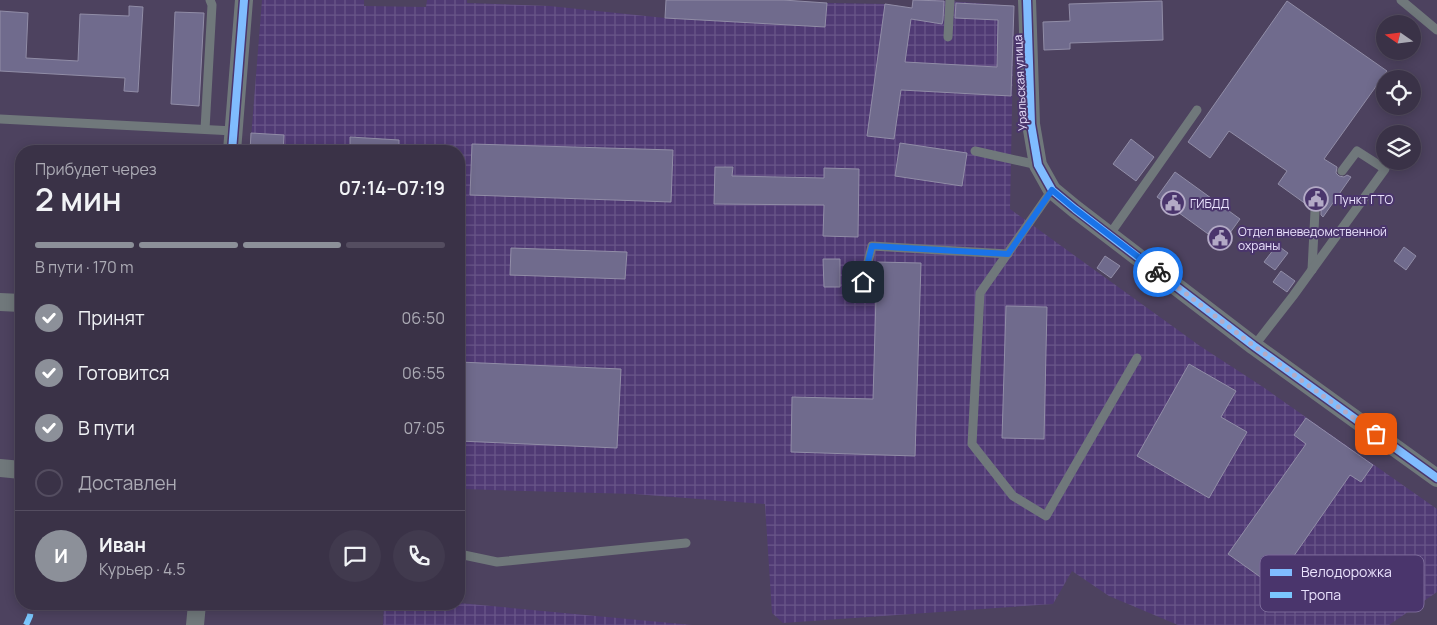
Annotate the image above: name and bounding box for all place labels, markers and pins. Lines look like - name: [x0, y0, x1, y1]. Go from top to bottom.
- public building icon: Пункт ГТО: [1303, 186, 1329, 212]
- public building icon: ГИБДД: [1160, 190, 1186, 216]
- place label: Пункт ГТО: [1334, 191, 1393, 208]
- place label: ГИБДД: [1190, 195, 1229, 212]
- place label: Отдел вневедомственной охраны: [1238, 223, 1387, 254]
- public building icon: Отдел вневедомственной охраны: [1207, 225, 1233, 251]
- pin: [842, 261, 884, 303]
- pin: [1355, 413, 1397, 455]

